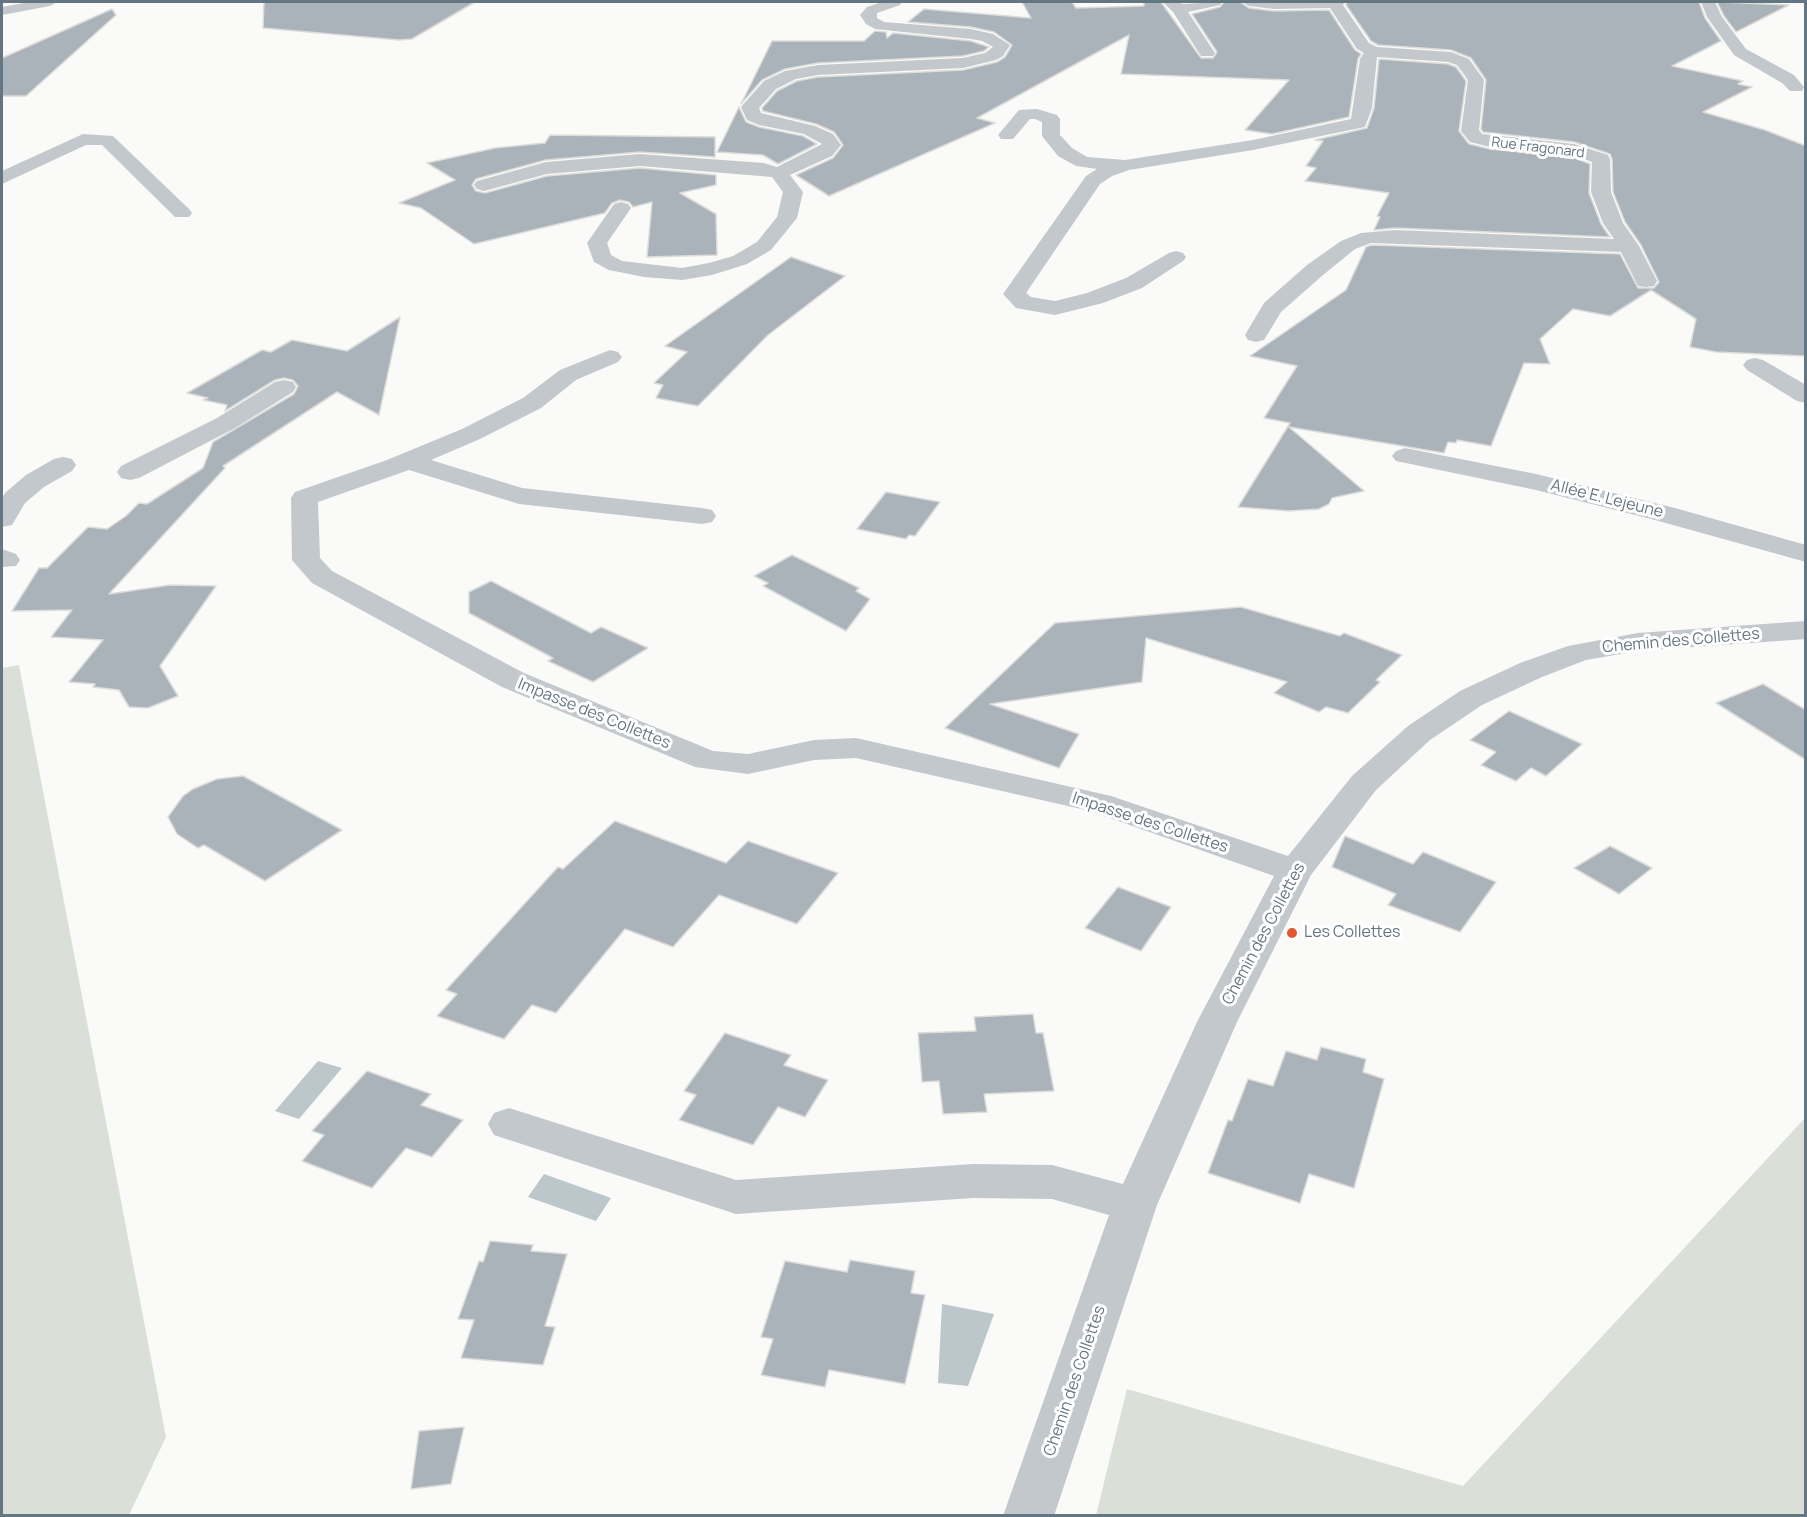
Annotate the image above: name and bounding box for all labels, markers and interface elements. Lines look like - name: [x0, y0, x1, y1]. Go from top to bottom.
- street label: Rue Fragonard: [1491, 134, 1585, 162]
- street label: Allée E. Lejeune: [1549, 476, 1665, 522]
- street label: Chemin des Collettes: [1602, 625, 1760, 657]
- street label: Impasse des Collettes: [515, 675, 673, 753]
- street label: Impasse des Collettes: [1070, 789, 1230, 857]
- street label: Chemin des Collettes: [1218, 860, 1310, 1008]
- place label: Les Collettes: [1304, 923, 1400, 943]
- marker: Les Collettes: [1285, 926, 1299, 940]
- street label: Chemin des Collettes: [1040, 1303, 1110, 1459]

